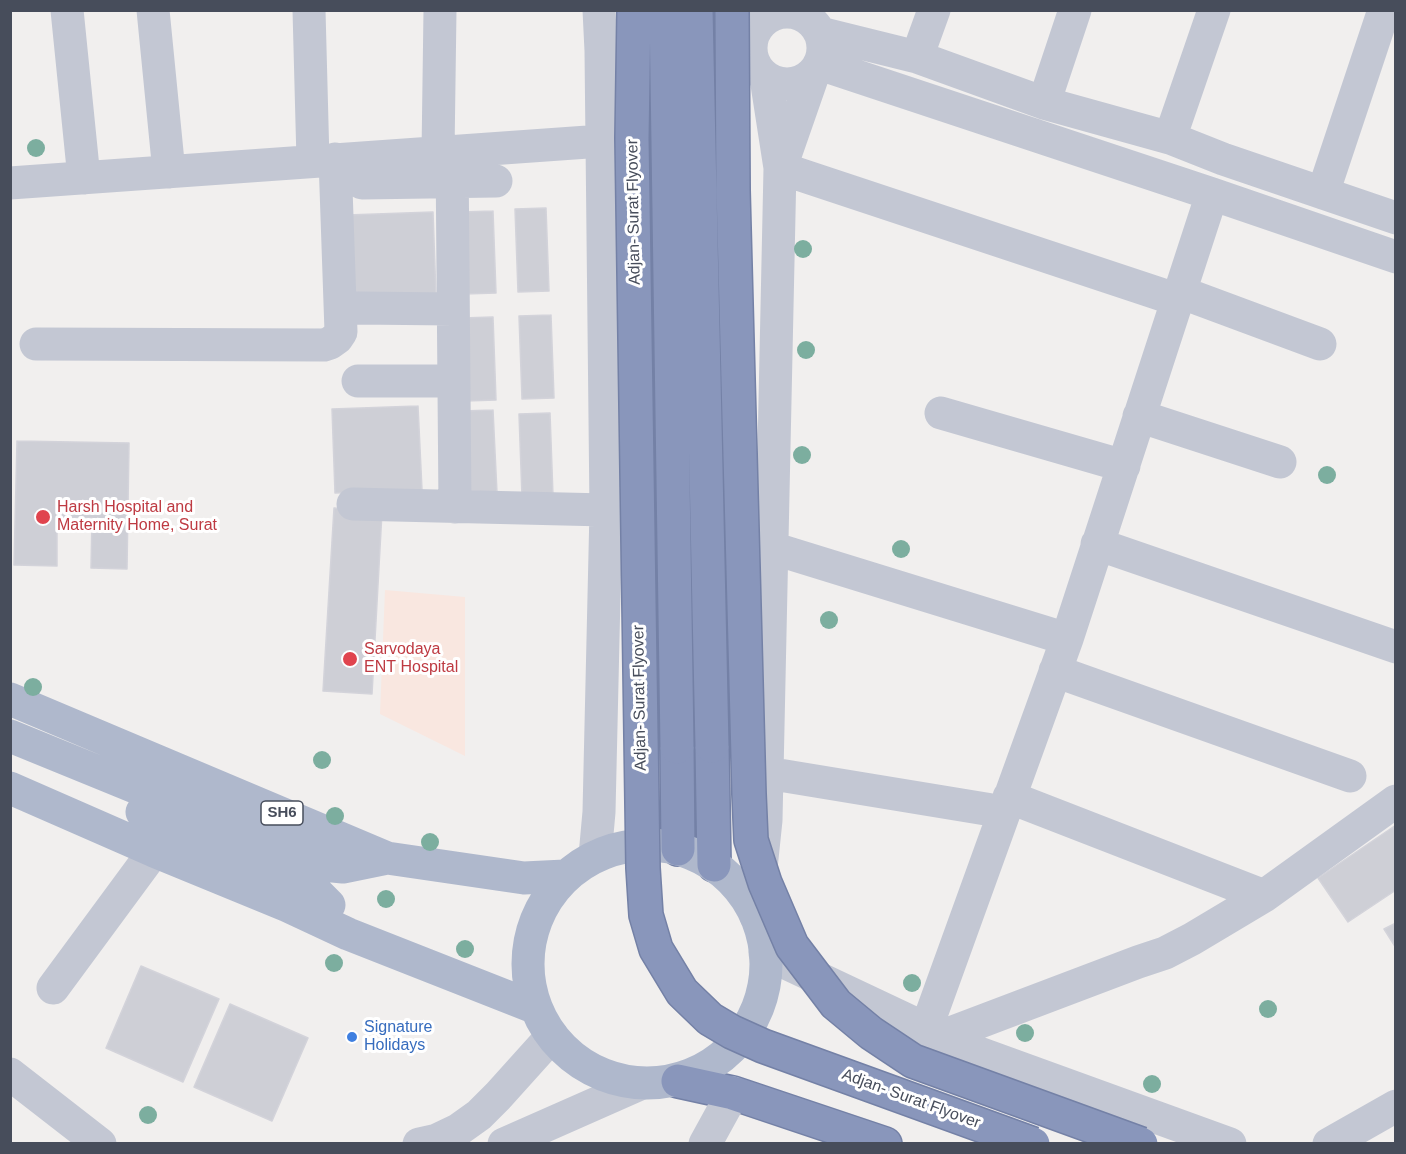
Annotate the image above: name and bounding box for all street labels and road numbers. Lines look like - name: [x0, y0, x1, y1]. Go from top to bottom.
- street label: Adjan- Surat Flyover: [623, 139, 645, 285]
- street label: Adjan- Surat Flyover: [629, 625, 651, 771]
- road number: SH6: [261, 801, 303, 825]
- street label: Adjan- Surat Flyover: [839, 1065, 983, 1133]

